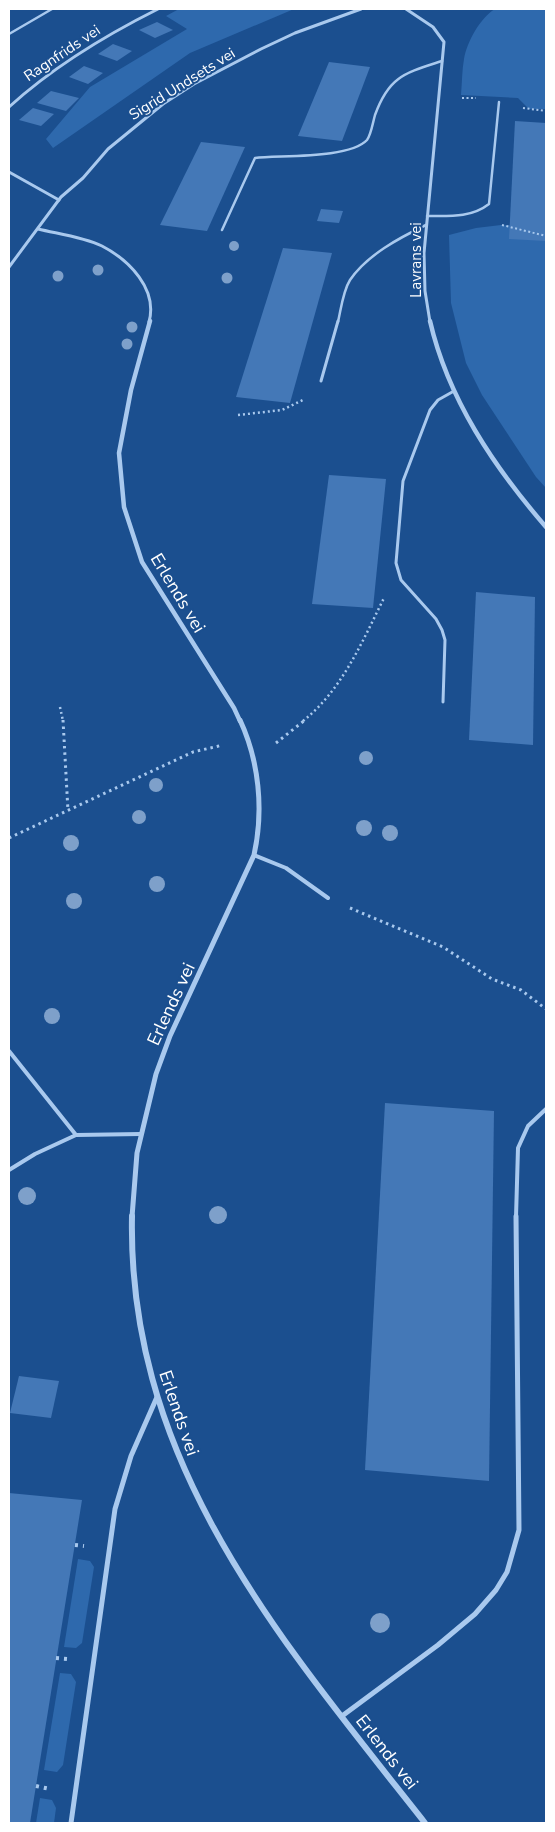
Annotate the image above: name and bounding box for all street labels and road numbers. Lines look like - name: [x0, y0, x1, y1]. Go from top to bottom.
- street label: Ragnfrids vei: [20, 20, 104, 86]
- street label: Sigrid Undsets vei: [125, 43, 239, 125]
- street label: Lavrans vei: [406, 222, 426, 298]
- street label: Erlends vei: [145, 549, 211, 637]
- street label: Erlends vei: [141, 959, 201, 1049]
- street label: Erlends vei: [153, 1367, 205, 1459]
- street label: Erlends vei: [350, 1710, 424, 1794]

